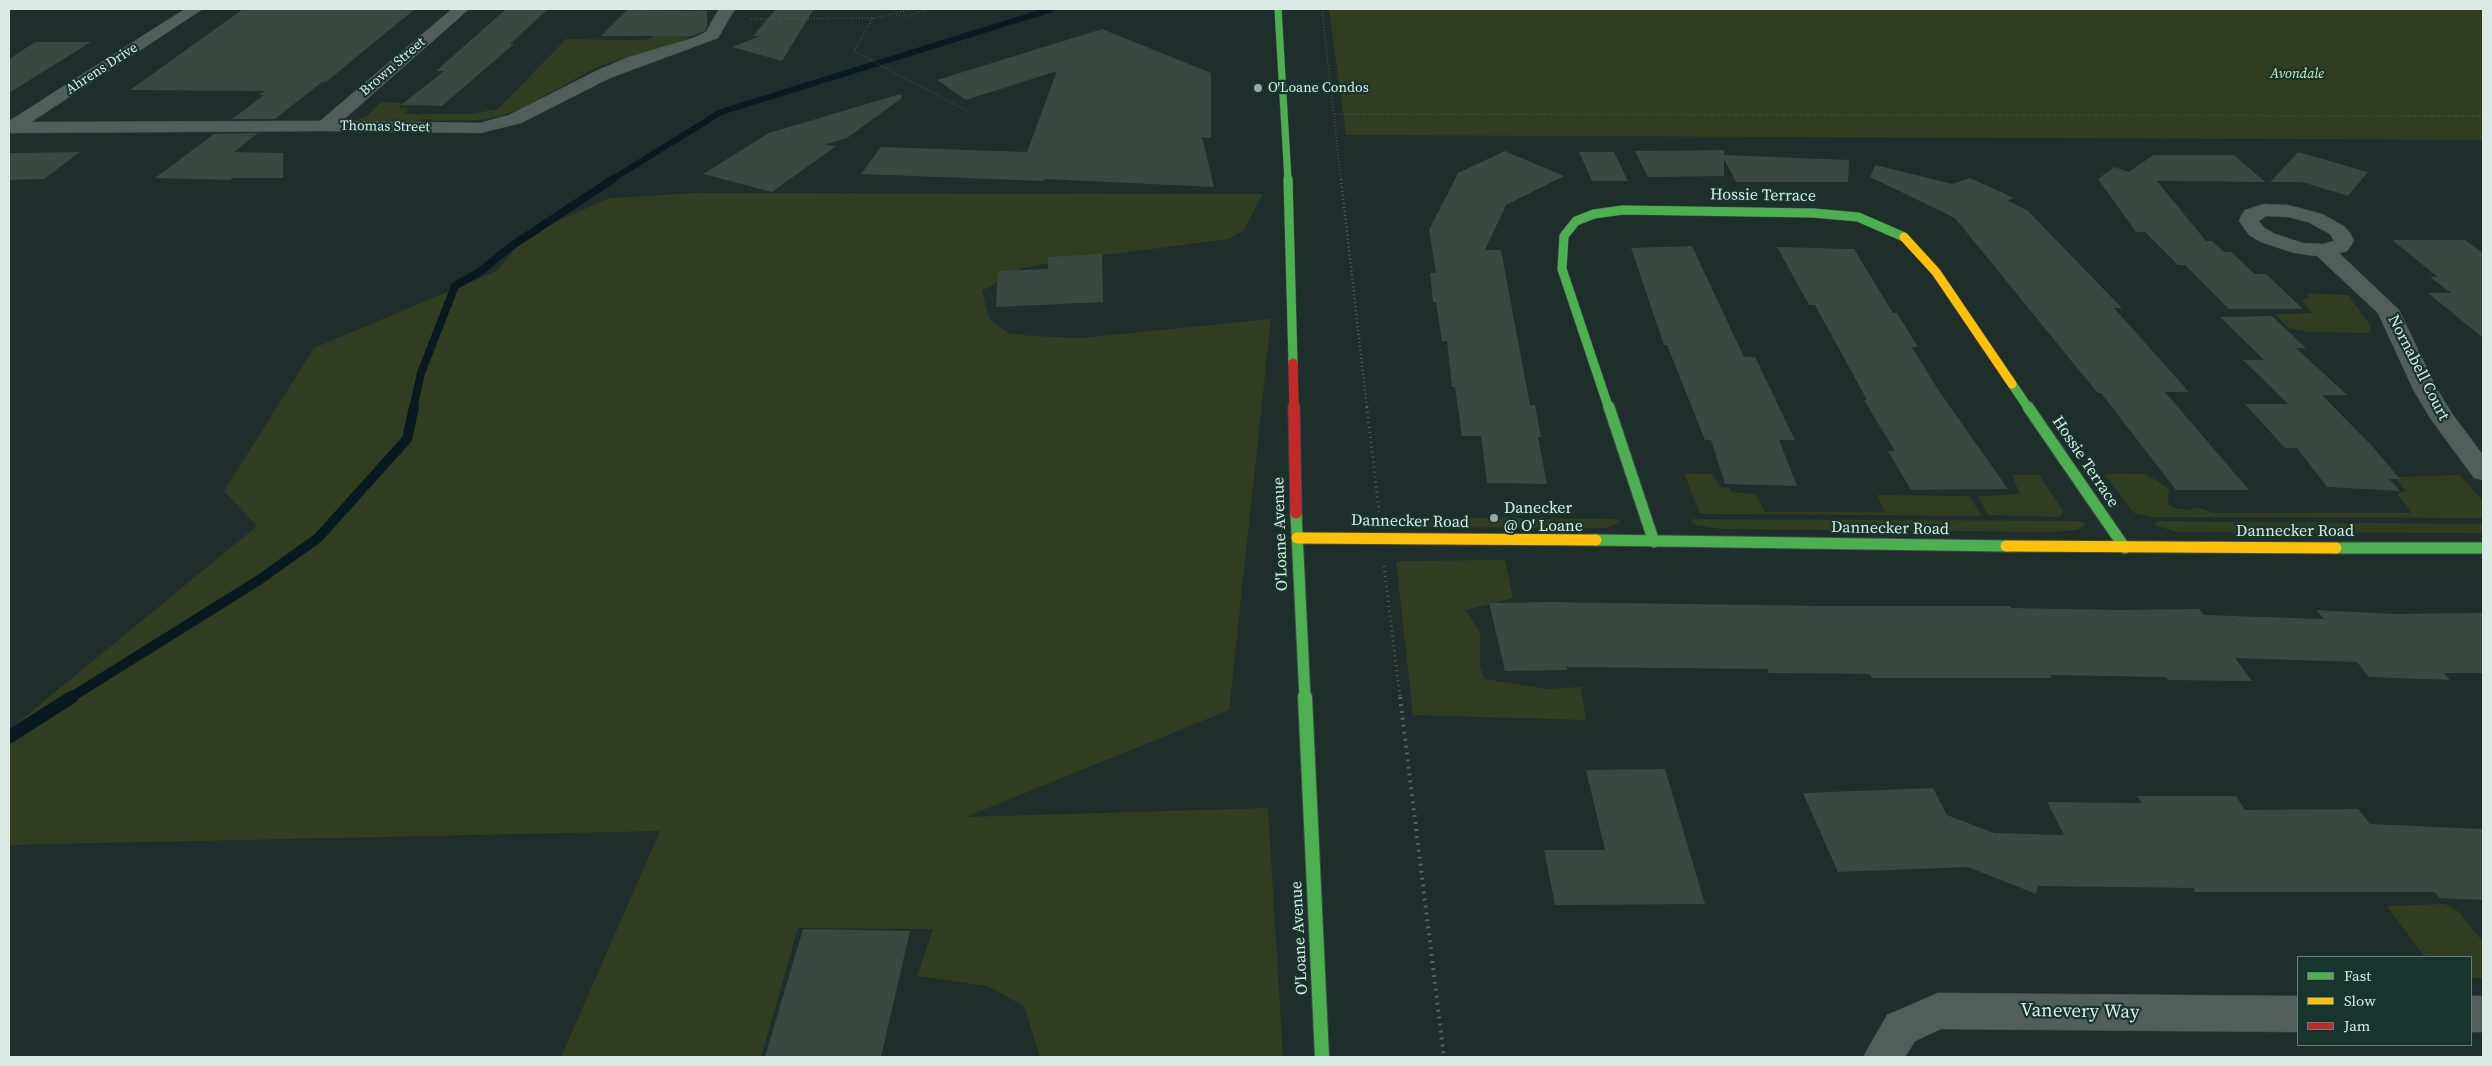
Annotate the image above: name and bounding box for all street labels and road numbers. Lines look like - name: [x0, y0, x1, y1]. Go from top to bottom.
- street label: Brown Street: [357, 34, 429, 100]
- street label: Ahrens Drive: [63, 40, 141, 98]
- street label: Thomas Street: [340, 118, 430, 136]
- street label: Hossie Terrace: [1710, 185, 1816, 207]
- street label: Nornabell Court: [2383, 312, 2453, 424]
- street label: Hossie Terrace: [2047, 413, 2123, 511]
- street label: O'Loane Avenue: [1269, 477, 1293, 591]
- street label: Dannecker Road: [1351, 511, 1469, 533]
- street label: Dannecker Road: [1831, 518, 1949, 540]
- street label: Dannecker Road: [2236, 522, 2354, 542]
- street label: O'Loane Avenue: [1287, 880, 1313, 996]
- street label: Vanevery Way: [2020, 1000, 2140, 1024]

